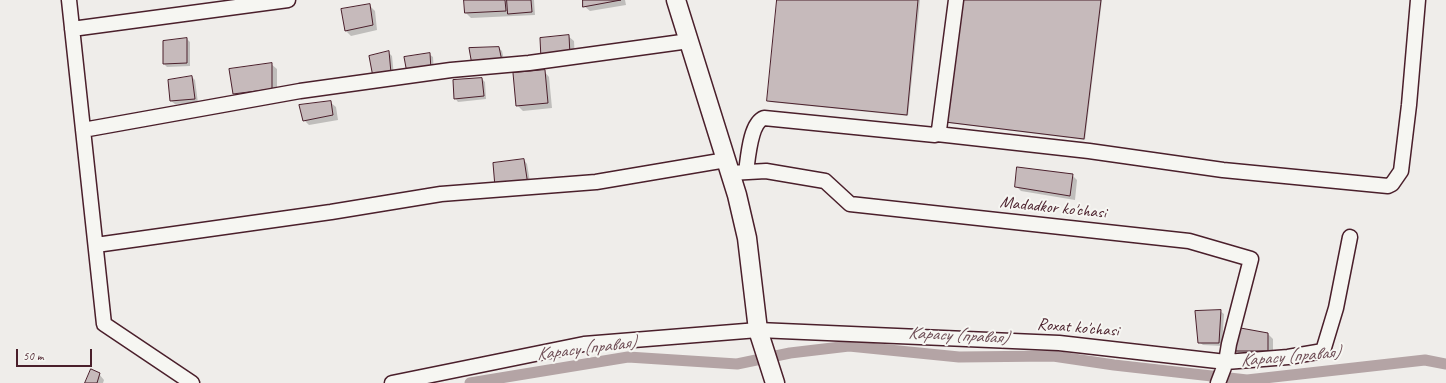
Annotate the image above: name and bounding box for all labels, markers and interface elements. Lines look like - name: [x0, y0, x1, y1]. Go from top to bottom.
- street label: Madadkor ko'chasi: [999, 192, 1107, 224]
- street label: Roxat ko'chasi: [1036, 314, 1120, 342]
- water label: Карасу (правая): [908, 323, 1008, 349]
- water label: Карасу (правая): [535, 332, 637, 366]
- scale bar: [18, 341, 94, 367]
- water label: Карасу (правая): [1240, 342, 1340, 372]
- text: 50 m: [23, 348, 43, 364]

